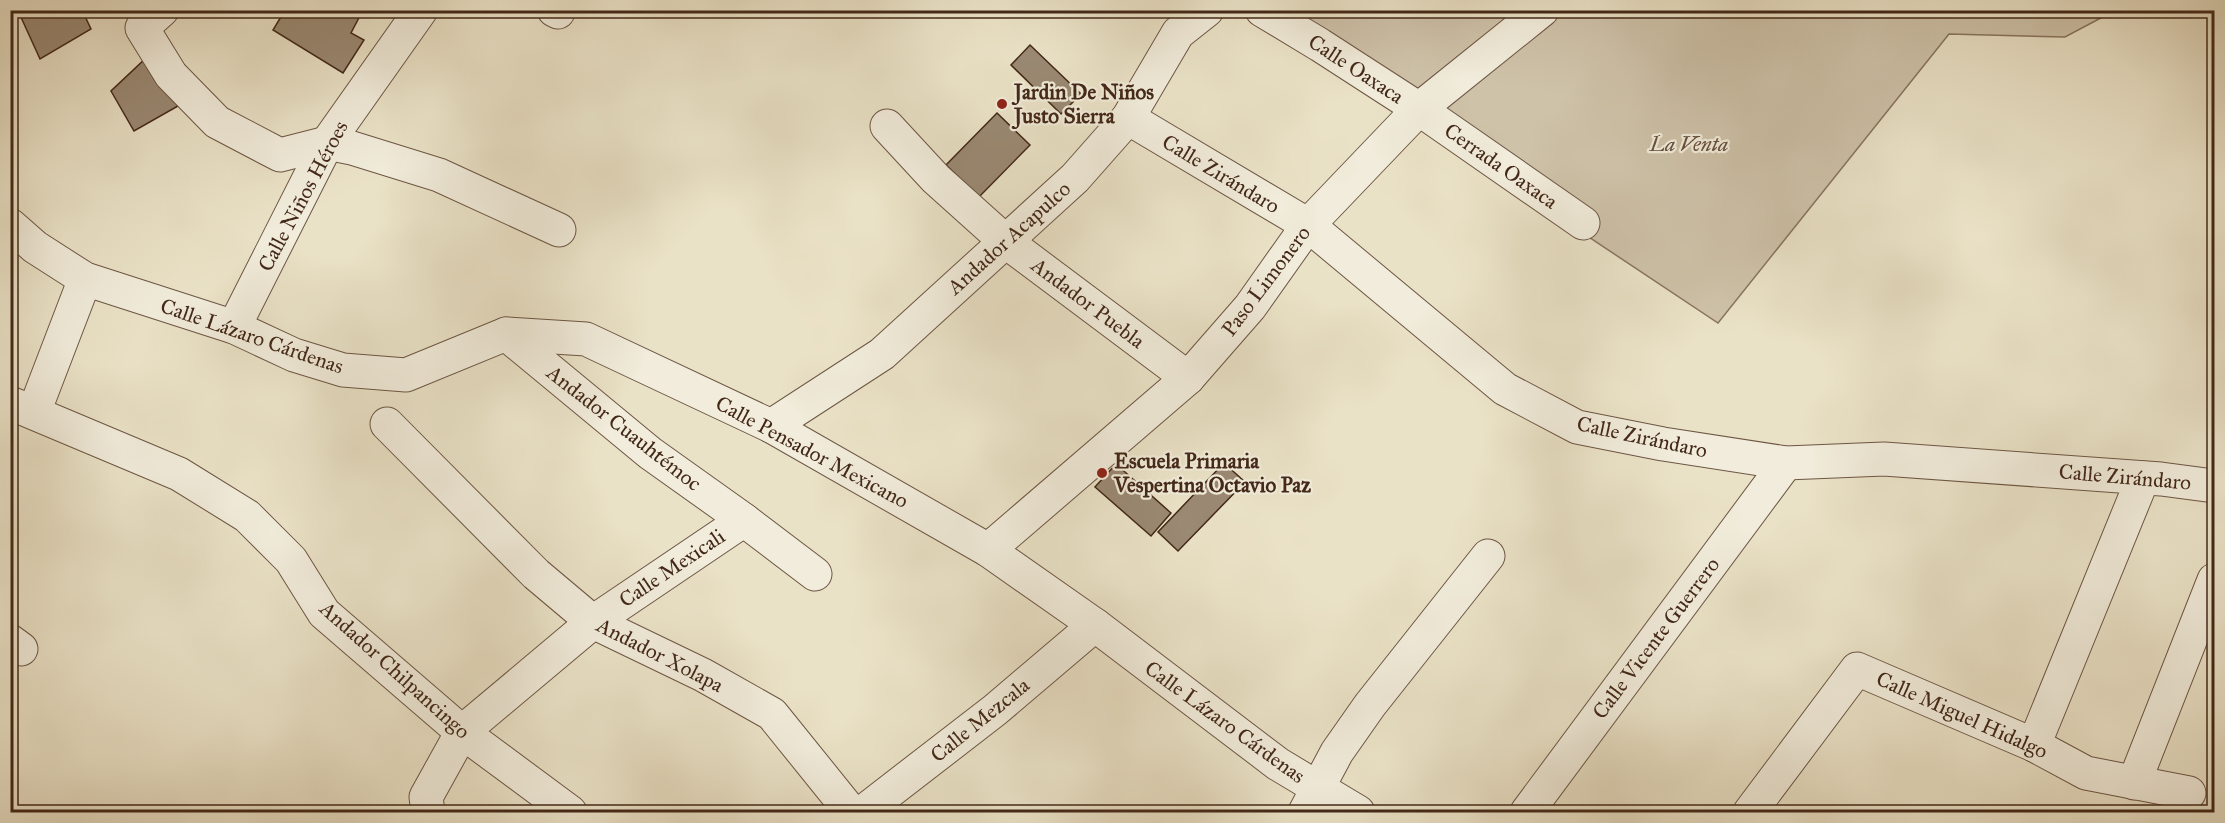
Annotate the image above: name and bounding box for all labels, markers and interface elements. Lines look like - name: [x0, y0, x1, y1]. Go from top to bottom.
- street label: Calle Oaxaca: [1303, 29, 1409, 110]
- place label: Jardin De Niños Justo Sierra: [1011, 79, 1154, 130]
- marker: Jardin De Niños Justo Sierra: [995, 97, 1009, 111]
- street label: Calle Niños Héroes: [252, 116, 354, 276]
- street label: Cerrada Oaxaca: [1439, 117, 1563, 215]
- street label: Calle Zirándaro: [1157, 129, 1285, 219]
- park label: La Venta: [1649, 131, 1728, 157]
- street label: Andador Acapulco: [941, 176, 1076, 301]
- street label: Paso Limonero: [1216, 220, 1316, 341]
- street label: Andador Puebla: [1025, 251, 1150, 354]
- street label: Calle Lázaro Cárdenas: [157, 292, 347, 380]
- street label: Andador Cuauhtémoc: [541, 359, 707, 497]
- street label: Calle Pensador Mexicano: [711, 390, 913, 514]
- street label: Calle Zirándaro: [1574, 410, 1710, 464]
- place label: Escuela Primaria Vespertina Octavio Paz: [1113, 448, 1311, 498]
- street label: Calle Zirándaro: [2058, 458, 2192, 496]
- marker: Escuela Primaria Vespertina Octavio Paz: [1095, 466, 1109, 480]
- street label: Calle Mexicali: [614, 523, 730, 613]
- street label: Calle Vicente Guerrero: [1587, 552, 1725, 724]
- street label: Andador Chilpancingo: [314, 595, 476, 744]
- street label: Andador Xolapa: [591, 611, 728, 698]
- street label: Calle Lázaro Cárdenas: [1140, 655, 1310, 789]
- street label: Calle Miguel Hidalgo: [1872, 666, 2052, 765]
- street label: Calle Mezcala: [925, 672, 1035, 768]

